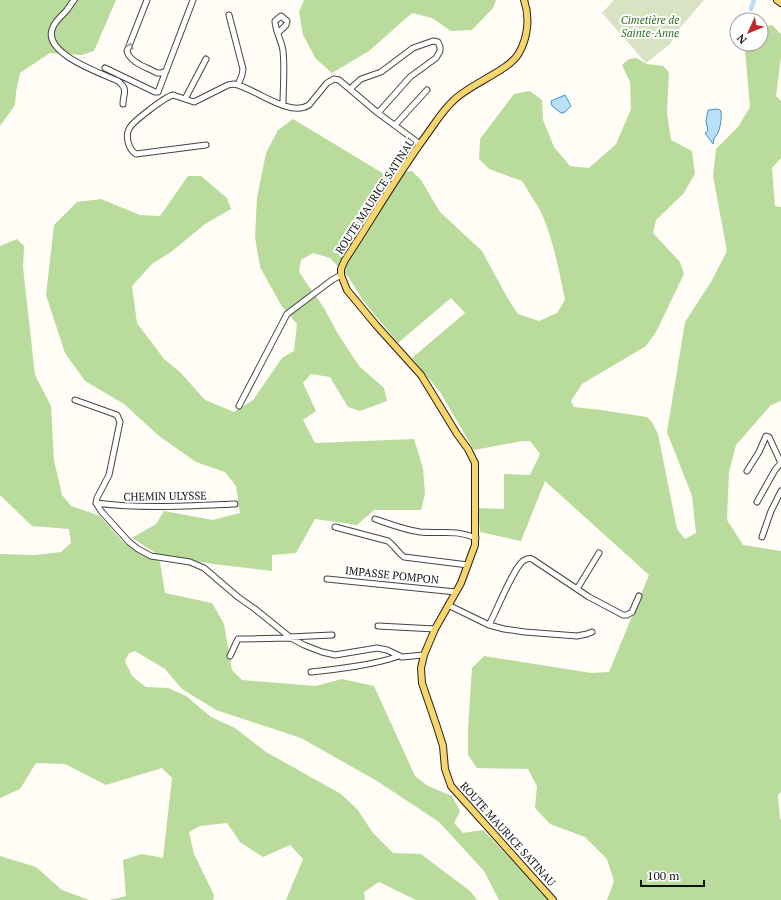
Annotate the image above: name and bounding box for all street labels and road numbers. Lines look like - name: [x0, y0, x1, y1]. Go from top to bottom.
- street label: ROUTE MAURICE SATINAU: [332, 135, 418, 257]
- street label: CHEMIN ULYSSE: [123, 488, 207, 504]
- street label: IMPASSE POMPON: [344, 563, 440, 587]
- street label: ROUTE MAURICE SATINAU: [457, 779, 559, 890]

